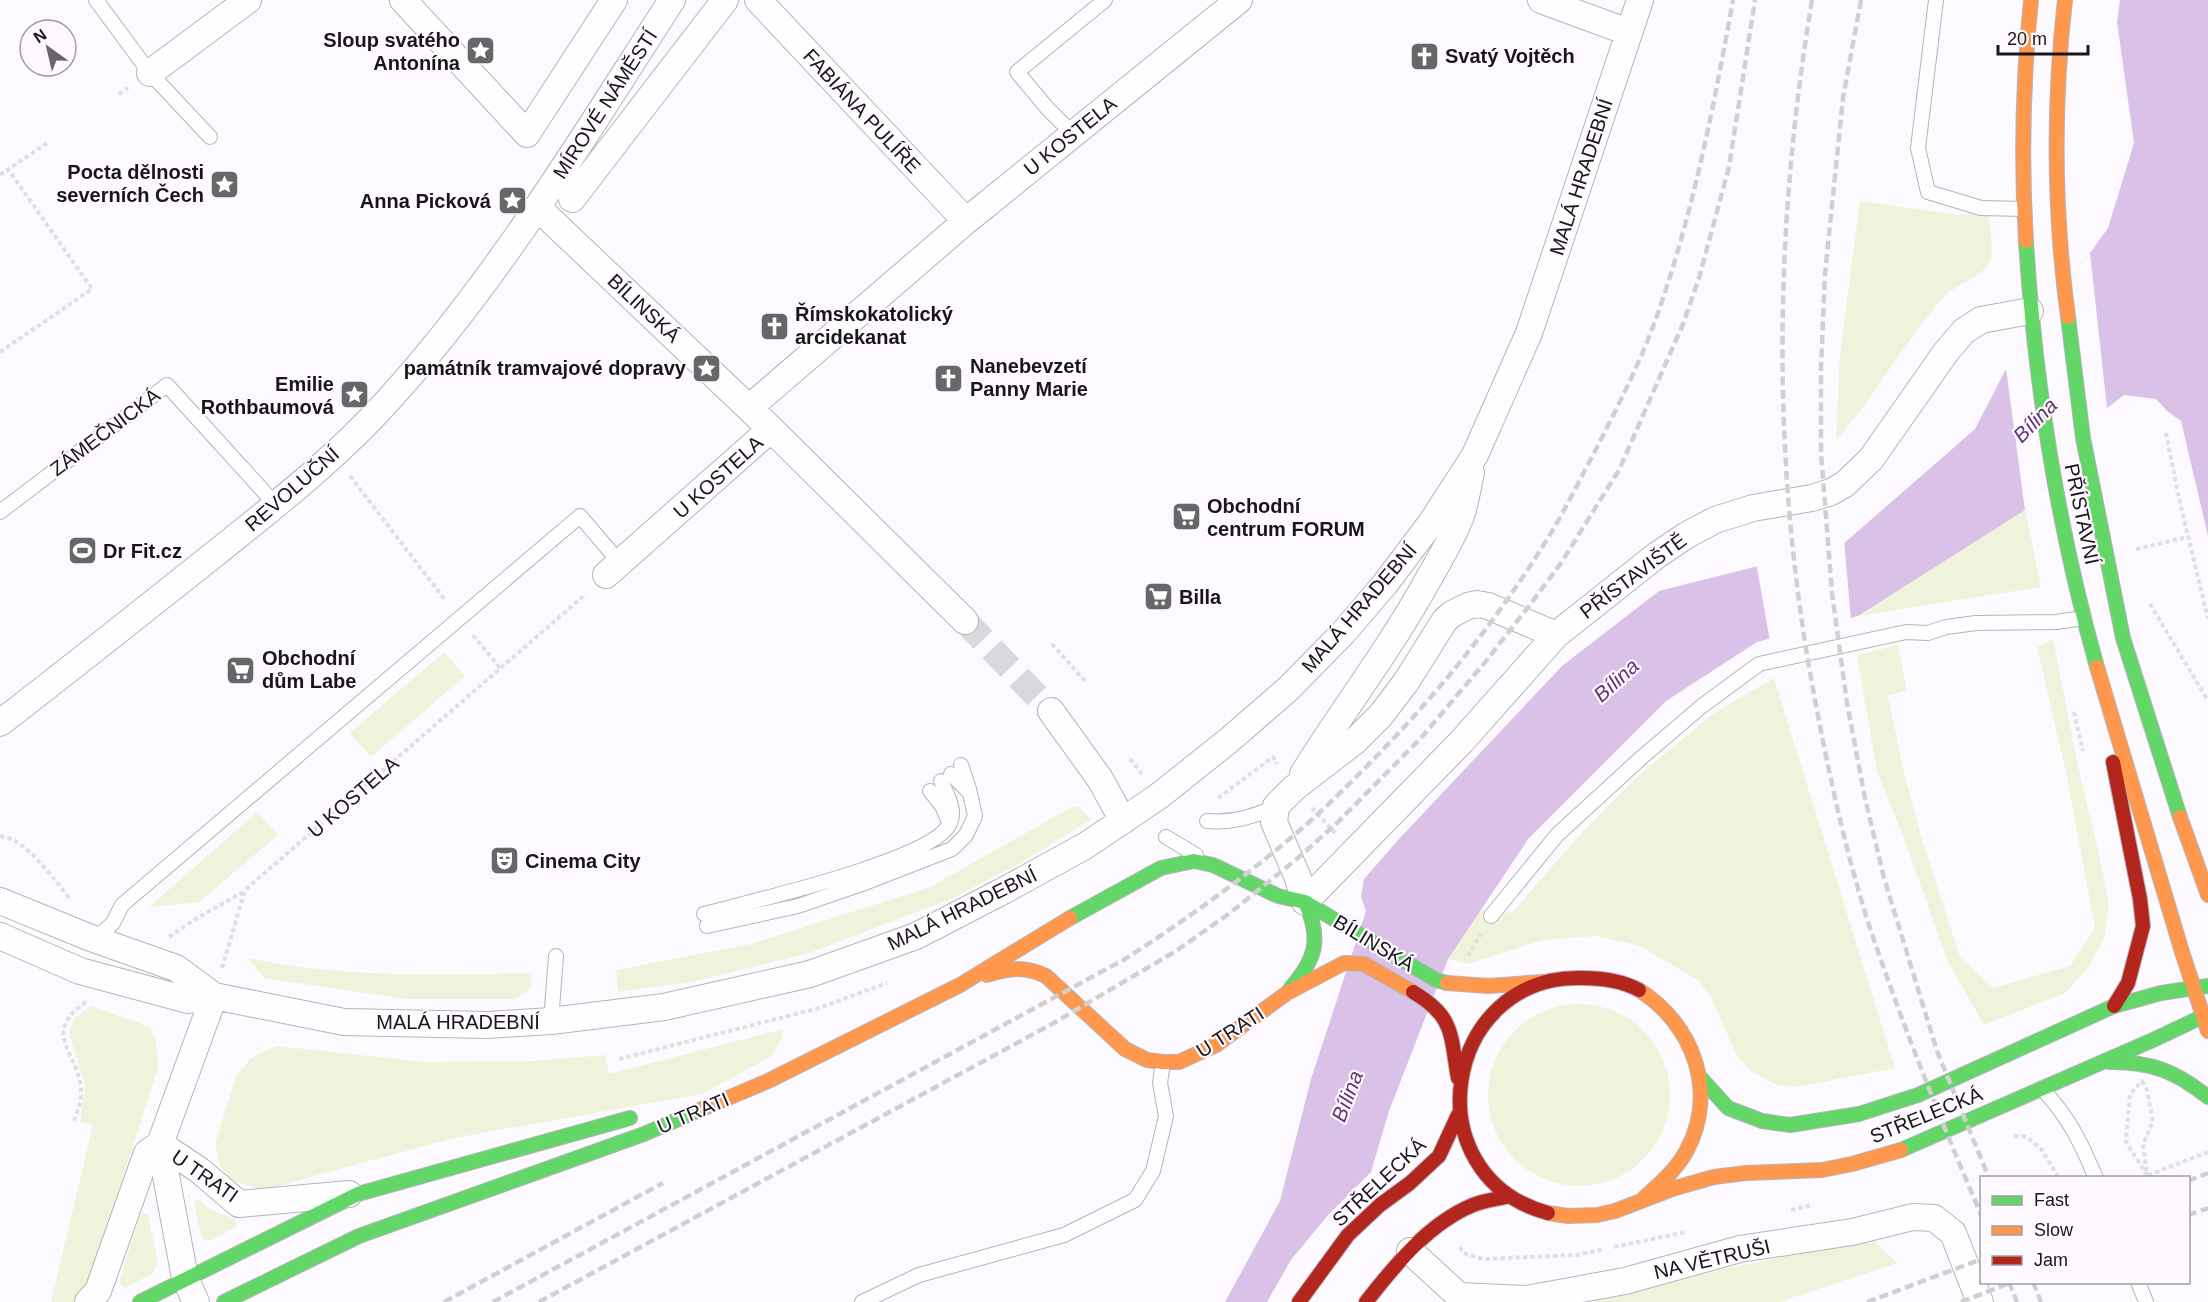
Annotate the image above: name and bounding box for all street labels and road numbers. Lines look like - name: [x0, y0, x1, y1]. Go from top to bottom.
- street label: MÍROVÉ NÁMĚSTÍ: [549, 25, 662, 183]
- street label: FABIÁNA PULÍŘE: [799, 45, 925, 177]
- street label: U KOSTELA: [1019, 92, 1121, 180]
- street label: MALÁ HRADEBNÍ: [1545, 95, 1617, 258]
- street label: BÍLINSKÁ: [604, 269, 685, 347]
- street label: ZÁMEČNICKÁ: [46, 383, 165, 480]
- street label: U KOSTELA: [669, 431, 768, 523]
- street label: REVOLUČNÍ: [241, 442, 344, 536]
- street label: PŘÍSTAVNÍ: [2061, 462, 2104, 567]
- street label: PŘÍSTAVIŠTĚ: [1576, 529, 1690, 623]
- street label: MALÁ HRADEBNÍ: [1297, 539, 1421, 677]
- street label: U KOSTELA: [303, 751, 403, 842]
- street label: MALÁ HRADEBNÍ: [884, 863, 1041, 955]
- street label: BÍLINSKÁ: [1330, 910, 1419, 976]
- street label: U TRATI: [1192, 1002, 1268, 1062]
- street label: MALÁ HRADEBNÍ: [376, 1011, 540, 1033]
- street label: STŘELECKÁ: [1867, 1082, 1986, 1147]
- street label: U TRATI: [654, 1088, 732, 1138]
- street label: STŘELECKÁ: [1328, 1133, 1430, 1231]
- street label: U TRATI: [168, 1145, 242, 1207]
- street label: NA VĚTRUŠI: [1652, 1235, 1772, 1283]

